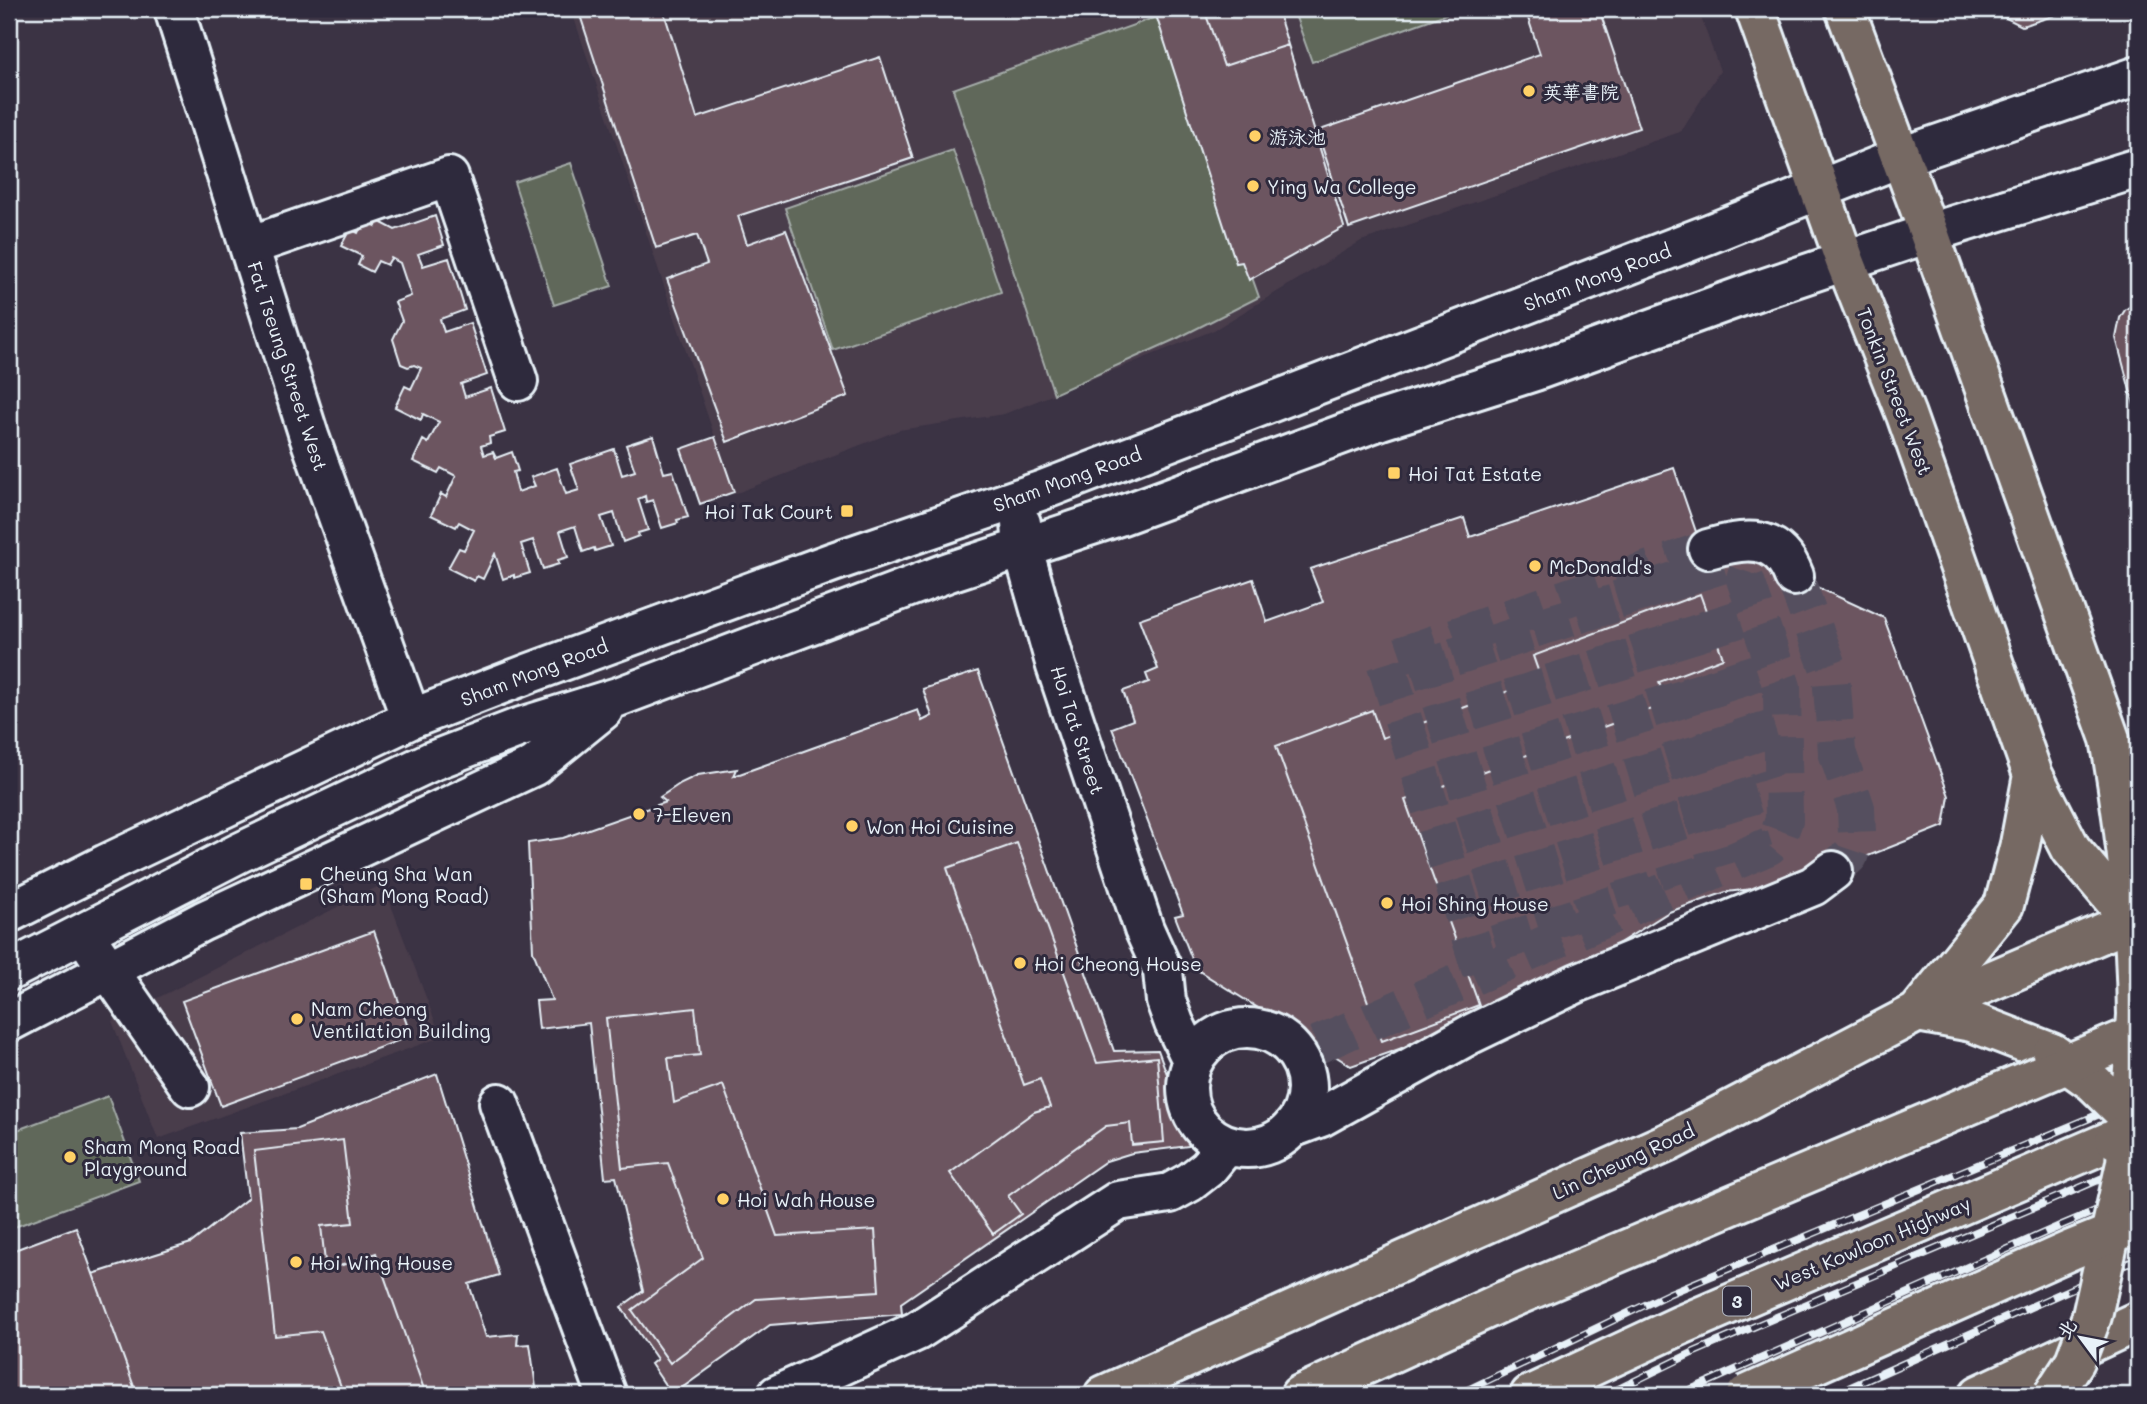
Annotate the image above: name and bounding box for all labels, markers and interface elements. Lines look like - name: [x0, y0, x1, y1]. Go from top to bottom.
- place label: 英華書院: [1543, 79, 1619, 104]
- marker: 英華書院: [1521, 83, 1537, 99]
- place label: 游泳池: [1269, 124, 1326, 149]
- marker: 游泳池: [1247, 128, 1263, 144]
- place label: Ying Wa College: [1267, 174, 1416, 199]
- marker: Ying Wa College: [1245, 178, 1261, 194]
- street label: Sham Mong Road: [1520, 237, 1674, 317]
- street label: Fat Tseung Street West: [242, 258, 334, 474]
- street label: Tonkin Street West: [1852, 304, 1938, 478]
- street label: Sham Mong Road: [990, 441, 1144, 517]
- place label: Hoi Tat Estate: [1408, 461, 1542, 486]
- marker: Hoi Tat Estate: [1386, 465, 1402, 481]
- place label: Hoi Tak Court: [705, 499, 833, 524]
- marker: Hoi Tak Court: [839, 503, 855, 519]
- place label: McDonald's: [1549, 554, 1652, 579]
- marker: McDonald's: [1527, 558, 1543, 574]
- street label: Sham Mong Road: [457, 632, 611, 712]
- street label: Hoi Tat Street: [1045, 662, 1111, 798]
- place label: 7-Eleven: [653, 802, 731, 827]
- marker: 7-Eleven: [631, 806, 647, 822]
- place label: Won Hoi Cuisine: [866, 814, 1014, 839]
- marker: Won Hoi Cuisine: [844, 818, 860, 834]
- place label: Cheung Sha Wan (Sham Mong Road): [320, 861, 489, 908]
- marker: Cheung Sha Wan (Sham Mong Road): [298, 876, 314, 892]
- place label: Hoi Shing House: [1401, 891, 1549, 916]
- marker: Hoi Shing House: [1379, 895, 1395, 911]
- place label: Hoi Cheong House: [1034, 951, 1202, 976]
- marker: Hoi Cheong House: [1012, 955, 1028, 971]
- place label: Nam Cheong Ventilation Building: [311, 996, 491, 1043]
- marker: Nam Cheong Ventilation Building: [289, 1011, 305, 1027]
- street label: Lin Cheung Road: [1548, 1117, 1698, 1205]
- place label: Sham Mong Road Playground: [84, 1134, 240, 1181]
- marker: Sham Mong Road Playground: [62, 1149, 78, 1165]
- place label: Hoi Wah House: [737, 1187, 875, 1212]
- street label: West Kowloon Highway: [1770, 1190, 1974, 1296]
- marker: Hoi Wah House: [715, 1191, 731, 1207]
- place label: Hoi Wing House: [310, 1250, 453, 1275]
- marker: Hoi Wing House: [288, 1254, 304, 1270]
- road number: 3: [1723, 1286, 1751, 1316]
- north arrow: [2046, 1302, 2116, 1372]
- text: 北: [2051, 1314, 2082, 1343]

